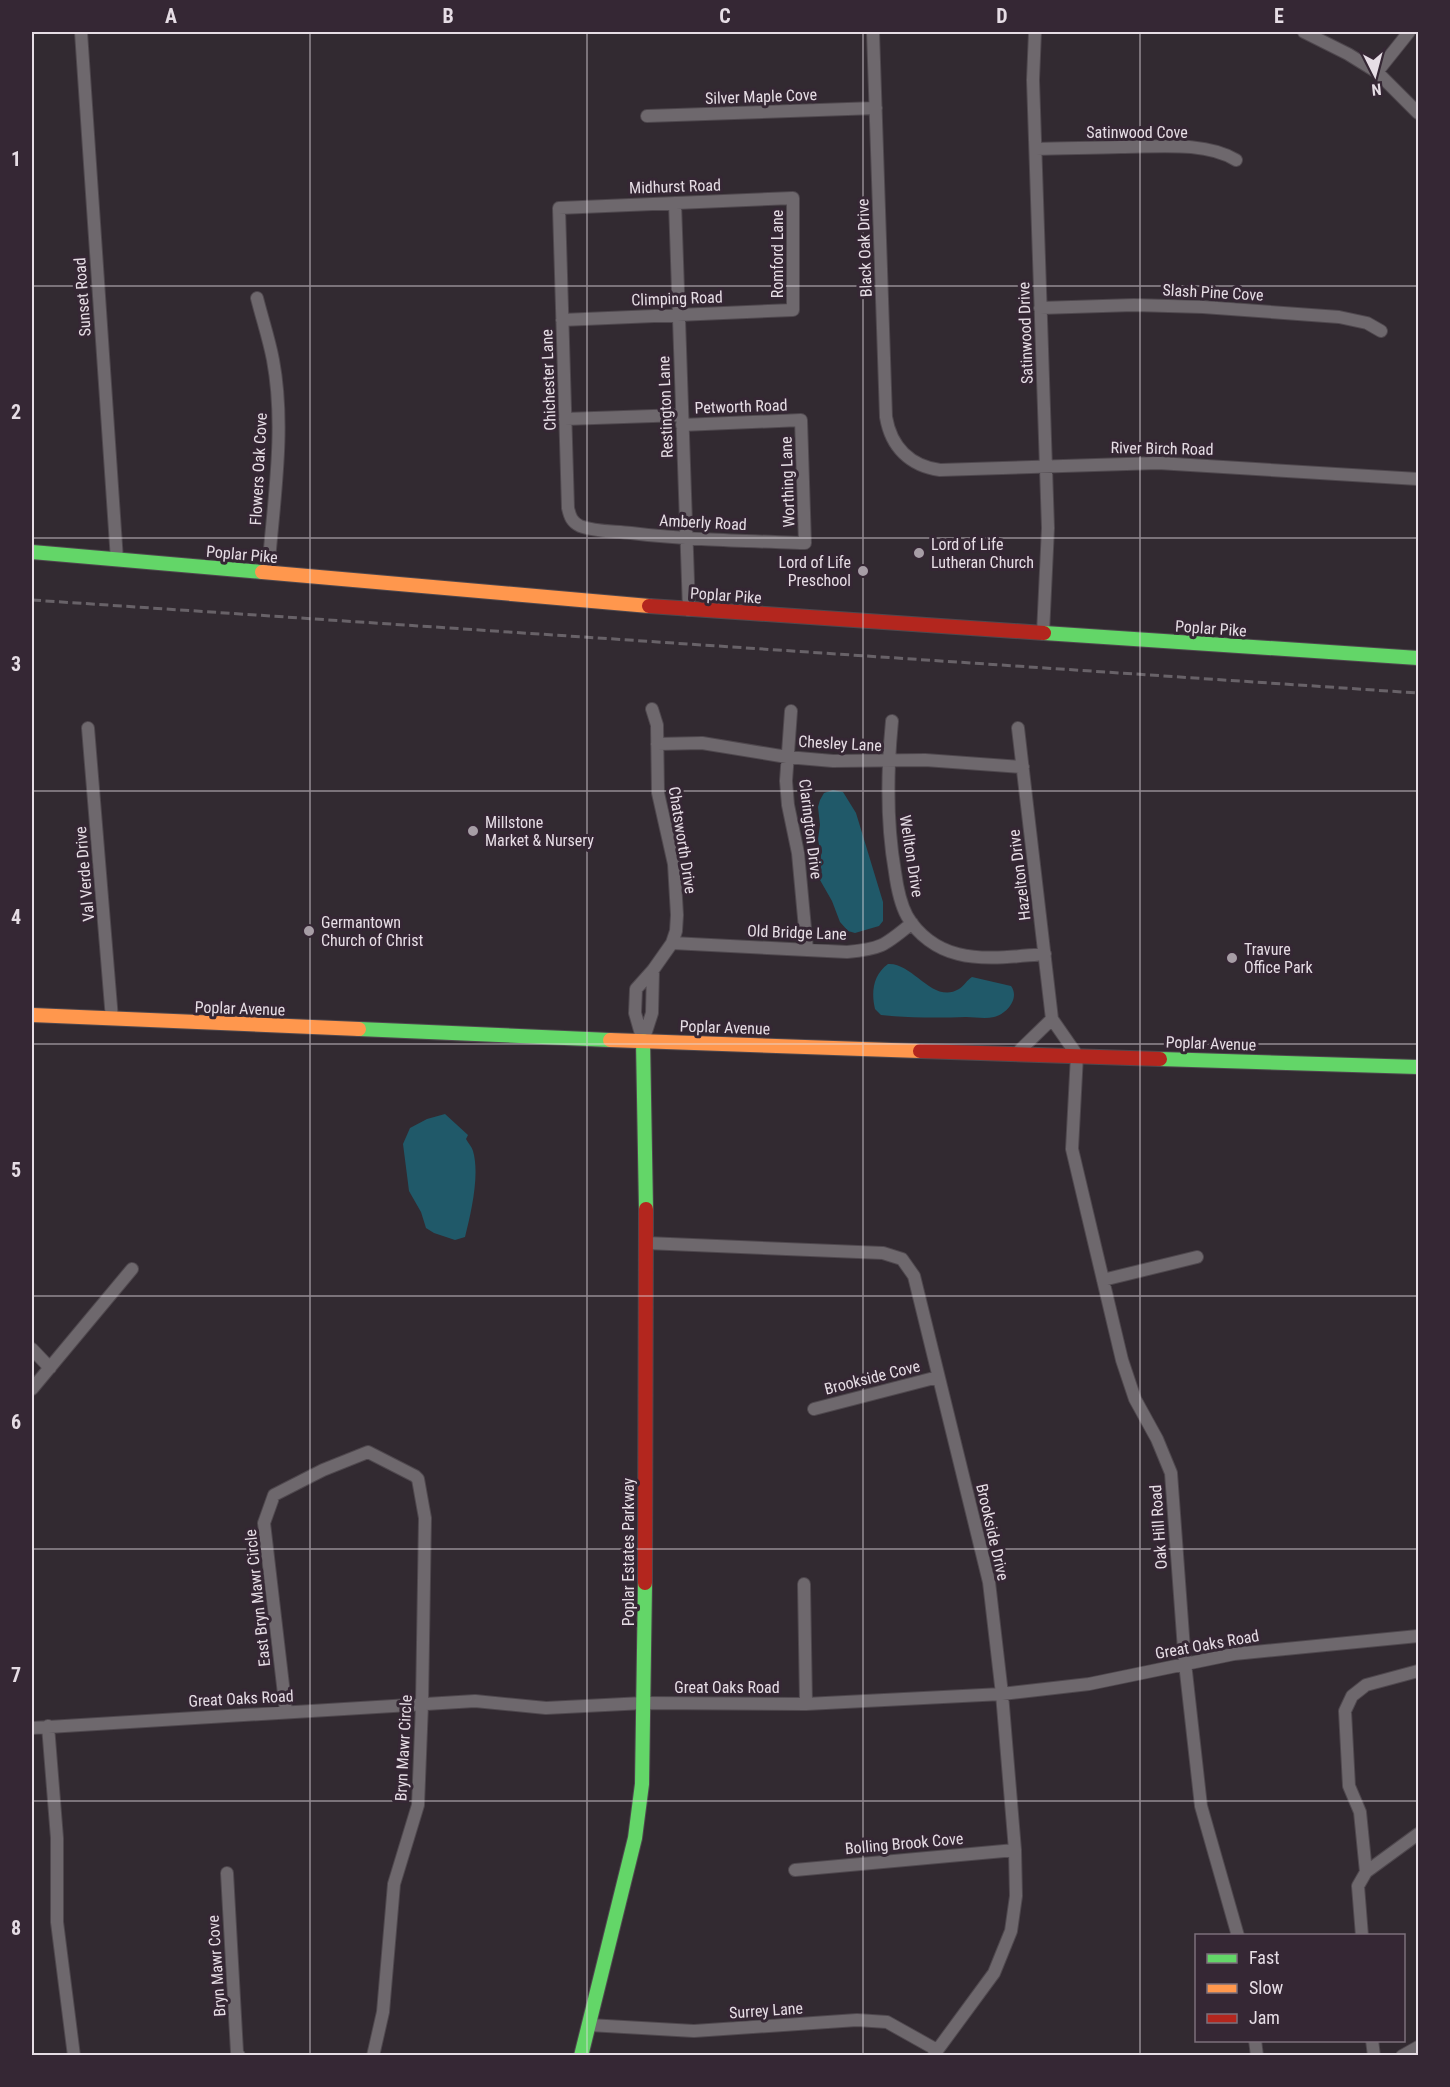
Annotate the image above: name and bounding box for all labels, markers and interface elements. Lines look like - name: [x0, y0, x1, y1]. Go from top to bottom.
- text: A: [165, 4, 177, 28]
- text: B: [442, 4, 454, 28]
- text: C: [719, 4, 731, 28]
- text: D: [996, 4, 1008, 28]
- text: E: [1274, 4, 1284, 28]
- north arrow: [1345, 45, 1405, 105]
- text: N: [1371, 79, 1382, 99]
- street label: Silver Maple Cove: [705, 85, 817, 108]
- street label: Satinwood Cove: [1086, 123, 1188, 142]
- text: 1: [11, 147, 21, 171]
- street label: Midhurst Road: [629, 175, 721, 198]
- street label: Black Oak Drive: [853, 198, 876, 298]
- street label: Romford Lane: [768, 210, 787, 298]
- street label: Sunset Road: [70, 257, 95, 337]
- street label: Slash Pine Cove: [1162, 280, 1264, 305]
- street label: Satinwood Drive: [1014, 282, 1037, 384]
- street label: Climping Road: [631, 287, 723, 310]
- street label: Chichester Lane: [537, 329, 560, 431]
- street label: Restington Lane: [654, 356, 677, 458]
- street label: Petworth Road: [694, 395, 788, 418]
- text: 2: [11, 400, 21, 424]
- street label: Flowers Oak Cove: [246, 412, 271, 526]
- street label: Worthing Lane: [776, 436, 799, 528]
- street label: River Birch Road: [1110, 438, 1214, 459]
- street label: Amberly Road: [659, 511, 747, 534]
- place label: Lord of Life Lutheran Church: [931, 535, 1034, 572]
- street label: Poplar Pike: [205, 542, 278, 567]
- marker: Lord of Life Lutheran Church: [912, 546, 926, 560]
- place label: Lord of Life Preschool: [779, 553, 851, 590]
- marker: Lord of Life Preschool: [856, 564, 870, 578]
- street label: Poplar Pike: [690, 584, 762, 607]
- street label: Poplar Pike: [1175, 617, 1247, 640]
- text: 3: [11, 652, 21, 676]
- street label: Chesley Lane: [798, 732, 882, 755]
- street label: Clarington Drive: [795, 778, 826, 880]
- street label: Chatsworth Drive: [665, 785, 700, 895]
- place label: Millstone Market & Nursery: [485, 813, 594, 850]
- street label: Wellton Drive: [896, 814, 927, 898]
- marker: Millstone Market & Nursery: [466, 824, 480, 838]
- street label: Val Verde Drive: [71, 826, 98, 922]
- street label: Hazelton Drive: [1004, 828, 1035, 922]
- text: 4: [11, 905, 21, 929]
- place label: Germantown Church of Christ: [321, 913, 423, 950]
- street label: Old Bridge Lane: [747, 921, 847, 944]
- marker: Germantown Church of Christ: [302, 924, 316, 938]
- place label: Travure Office Park: [1244, 940, 1313, 977]
- marker: Travure Office Park: [1225, 951, 1239, 965]
- street label: Poplar Avenue: [194, 997, 286, 1020]
- street label: Poplar Avenue: [679, 1016, 771, 1039]
- street label: Poplar Avenue: [1165, 1032, 1257, 1055]
- text: 5: [11, 1158, 21, 1182]
- street label: Brookside Cove: [822, 1356, 922, 1399]
- text: 6: [11, 1410, 21, 1434]
- street label: Poplar Estates Parkway: [619, 1477, 638, 1626]
- street label: Brookside Drive: [972, 1482, 1013, 1582]
- street label: Oak Hill Road: [1146, 1484, 1171, 1570]
- street label: East Bryn Mawr Circle: [241, 1528, 274, 1668]
- street label: Great Oaks Road: [1154, 1626, 1261, 1663]
- text: 7: [11, 1663, 21, 1687]
- street label: Great Oaks Road: [674, 1678, 780, 1697]
- street label: Great Oaks Road: [188, 1686, 294, 1711]
- street label: Bryn Mawr Circle: [391, 1694, 416, 1802]
- street label: Bolling Brook Cove: [844, 1829, 964, 1858]
- street label: Bryn Mawr Cove: [203, 1915, 230, 2017]
- text: 8: [11, 1916, 21, 1940]
- legend: [1195, 1934, 1405, 2042]
- text: Fast: [1249, 1947, 1280, 1968]
- text: Slow: [1249, 1977, 1284, 1998]
- street label: Surrey Lane: [729, 1998, 804, 2023]
- text: Jam: [1249, 2007, 1280, 2028]

